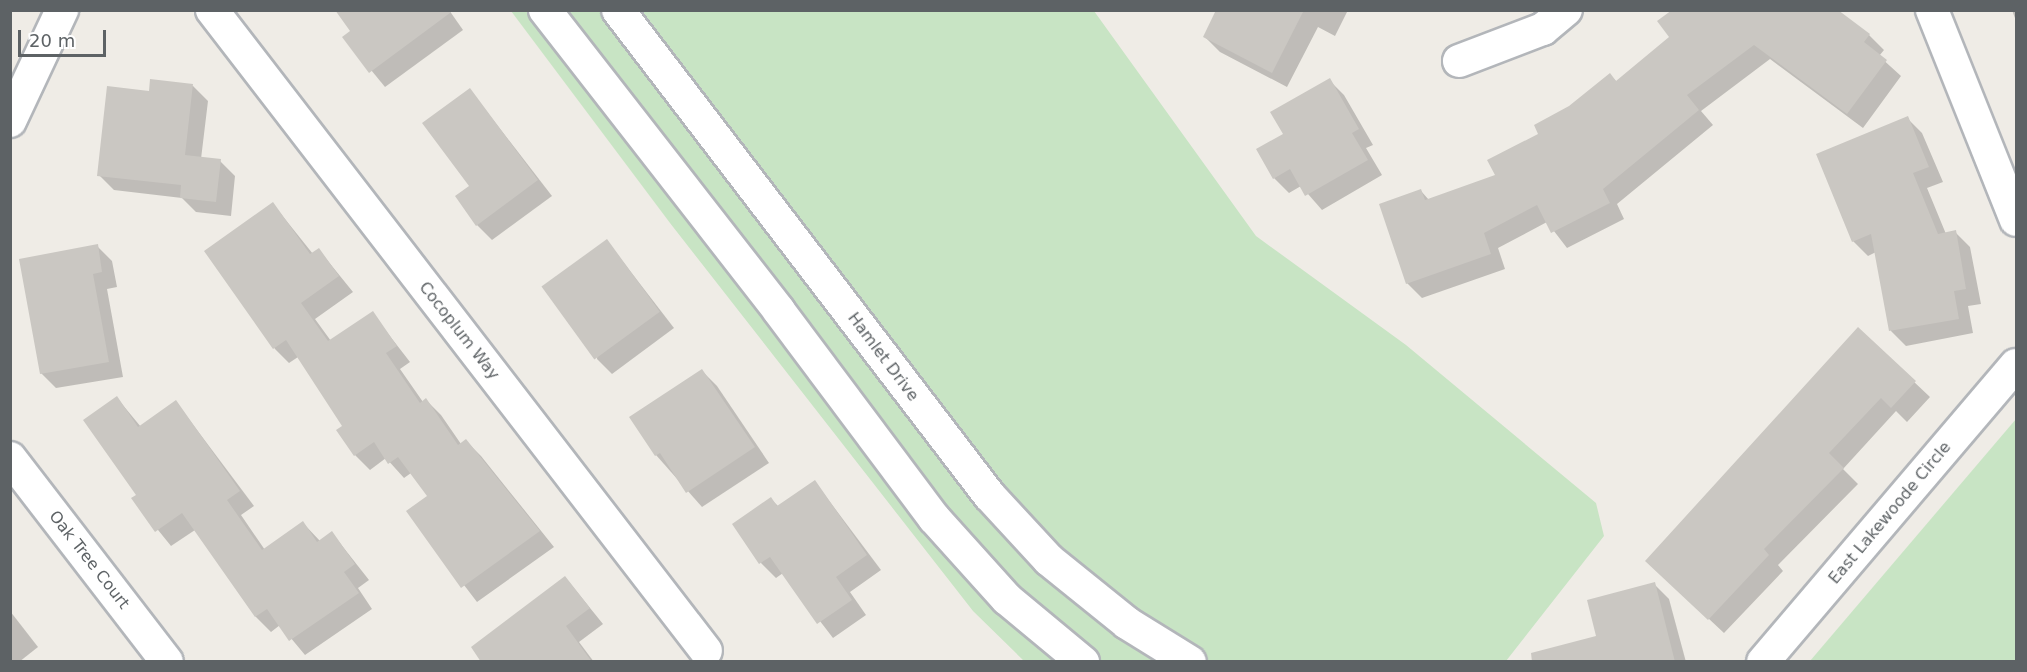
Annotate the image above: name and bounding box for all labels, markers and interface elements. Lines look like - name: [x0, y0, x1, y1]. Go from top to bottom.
- scale bar: [21, 18, 110, 56]
- text: 20 m: [29, 30, 75, 51]
- street label: Cocoplum Way: [415, 278, 503, 384]
- street label: Hamlet Drive: [844, 309, 922, 405]
- street label: East Lakewoode Circle: [1825, 438, 1955, 588]
- street label: Oak Tree Court: [45, 507, 133, 613]

